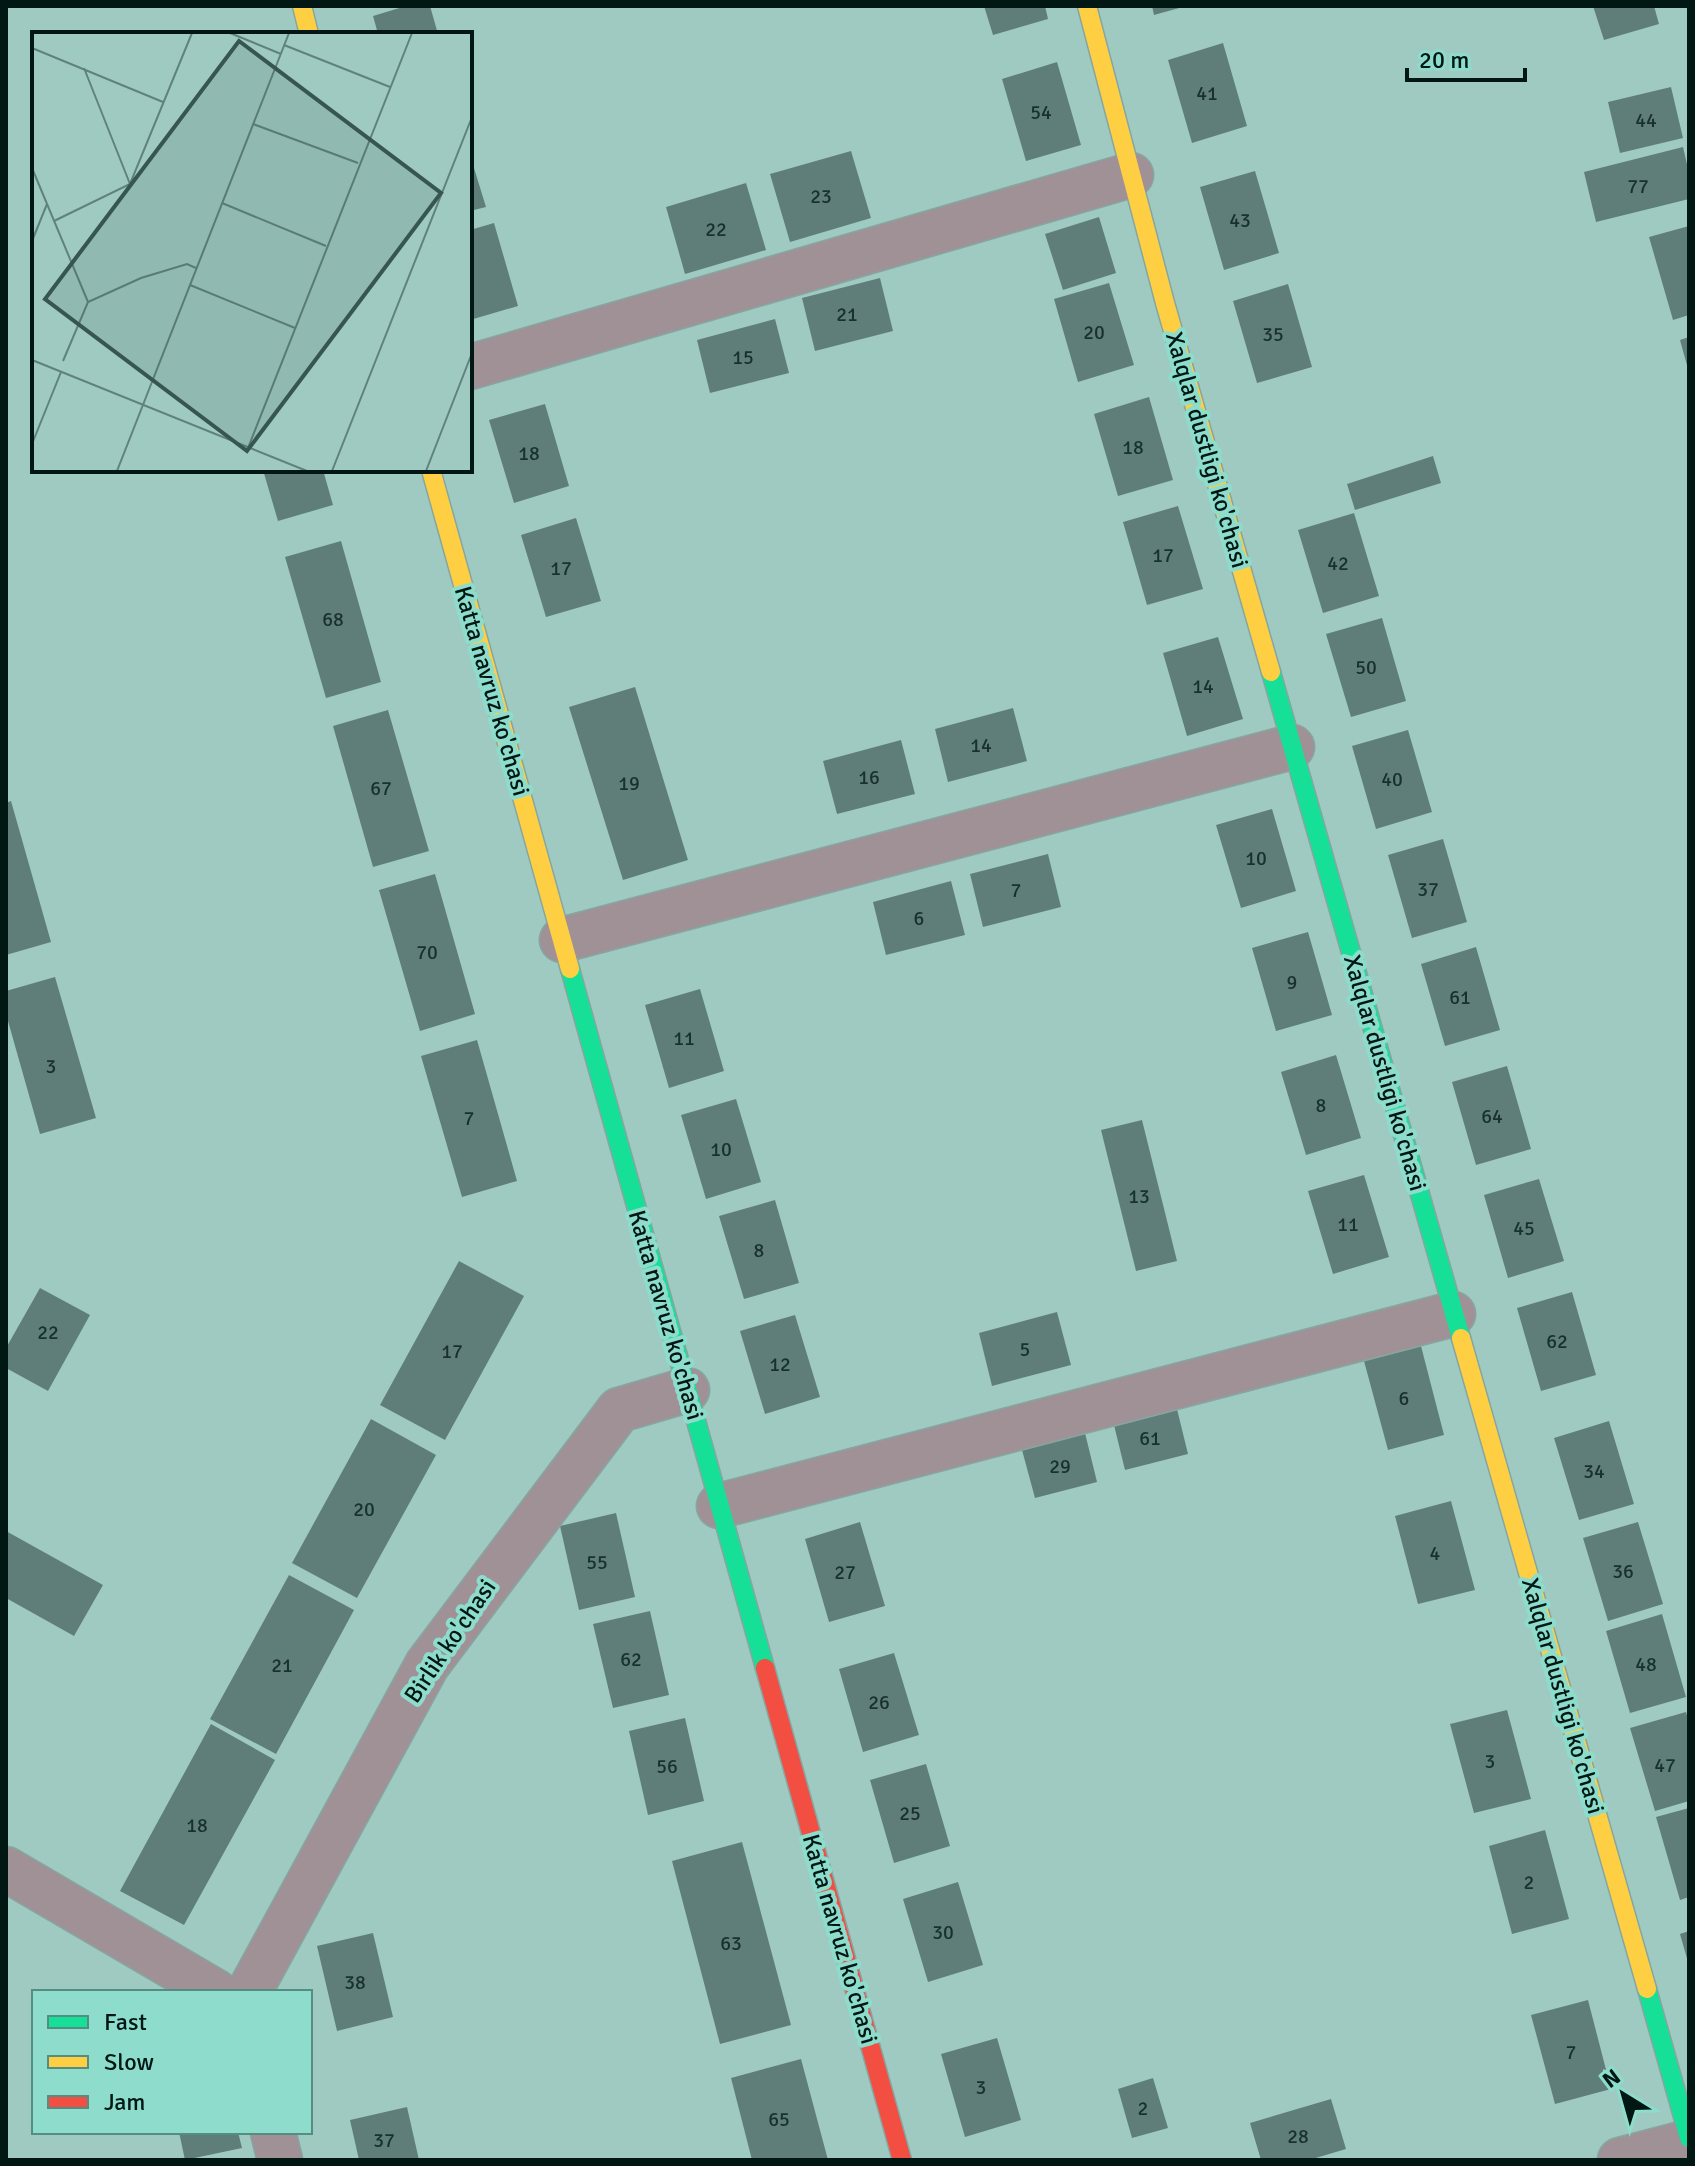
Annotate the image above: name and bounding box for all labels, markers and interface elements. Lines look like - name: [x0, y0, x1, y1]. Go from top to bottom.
- inset map: [32, 32, 472, 472]
- scale bar: [1407, 32, 1525, 82]
- text: 20 m: [1419, 45, 1469, 75]
- house number: 41: [1196, 81, 1218, 106]
- house number: 54: [1030, 100, 1052, 125]
- house number: 44: [1635, 108, 1657, 133]
- house number: 77: [1627, 174, 1649, 199]
- house number: 23: [810, 184, 832, 209]
- house number: 43: [1229, 208, 1251, 233]
- house number: 22: [705, 217, 727, 242]
- house number: 21: [836, 302, 858, 327]
- house number: 20: [1083, 320, 1105, 345]
- house number: 35: [1262, 322, 1284, 347]
- street label: Xalqlar dustligi ko'chasi: [1159, 329, 1255, 571]
- house number: 15: [732, 345, 754, 370]
- house number: 18: [1122, 435, 1144, 460]
- house number: 18: [518, 441, 540, 466]
- house number: 17: [1152, 543, 1174, 568]
- house number: 42: [1327, 551, 1349, 576]
- house number: 17: [550, 556, 572, 581]
- street label: Katta navruz ko'chasi: [448, 583, 536, 799]
- house number: 68: [322, 607, 344, 632]
- house number: 50: [1355, 655, 1377, 680]
- house number: 14: [1192, 674, 1214, 699]
- house number: 14: [970, 733, 992, 758]
- house number: 16: [858, 765, 880, 790]
- house number: 40: [1381, 767, 1403, 792]
- house number: 19: [618, 771, 640, 796]
- house number: 67: [370, 776, 392, 801]
- house number: 10: [1245, 846, 1267, 871]
- house number: 37: [1417, 877, 1439, 902]
- house number: 7: [1011, 878, 1021, 903]
- house number: 6: [914, 906, 924, 931]
- house number: 70: [416, 940, 438, 965]
- street label: Xalqlar dustligi ko'chasi: [1337, 952, 1433, 1194]
- house number: 9: [1287, 970, 1297, 995]
- house number: 61: [1449, 985, 1471, 1010]
- house number: 11: [673, 1026, 695, 1051]
- house number: 3: [46, 1054, 56, 1079]
- house number: 8: [1316, 1093, 1326, 1118]
- house number: 64: [1481, 1104, 1503, 1129]
- house number: 7: [464, 1106, 474, 1131]
- house number: 10: [710, 1137, 732, 1162]
- house number: 13: [1128, 1184, 1150, 1209]
- street label: Katta navruz ko'chasi: [622, 1207, 710, 1423]
- house number: 11: [1337, 1212, 1359, 1237]
- house number: 45: [1513, 1216, 1535, 1241]
- house number: 8: [754, 1238, 764, 1263]
- house number: 22: [37, 1320, 59, 1345]
- house number: 62: [1546, 1329, 1568, 1354]
- house number: 5: [1020, 1337, 1030, 1362]
- house number: 17: [441, 1339, 463, 1364]
- house number: 12: [769, 1352, 791, 1377]
- house number: 6: [1399, 1386, 1409, 1411]
- house number: 61: [1139, 1426, 1161, 1451]
- house number: 29: [1049, 1454, 1071, 1479]
- house number: 34: [1583, 1459, 1605, 1484]
- house number: 20: [353, 1497, 375, 1522]
- house number: 4: [1430, 1541, 1441, 1566]
- house number: 55: [586, 1550, 608, 1575]
- house number: 36: [1612, 1559, 1634, 1584]
- house number: 27: [834, 1560, 856, 1585]
- street label: Birlik ko'chasi: [398, 1573, 502, 1709]
- street label: Xalqlar dustligi ko'chasi: [1515, 1575, 1611, 1817]
- house number: 62: [620, 1647, 642, 1672]
- house number: 48: [1635, 1652, 1657, 1677]
- house number: 21: [271, 1653, 293, 1678]
- house number: 26: [868, 1690, 890, 1715]
- house number: 3: [1485, 1749, 1495, 1774]
- house number: 47: [1654, 1753, 1676, 1778]
- house number: 56: [656, 1754, 678, 1779]
- house number: 25: [899, 1801, 921, 1826]
- house number: 18: [186, 1813, 208, 1838]
- street label: Katta navruz ko'chasi: [796, 1831, 884, 2047]
- house number: 2: [1524, 1870, 1534, 1895]
- house number: 30: [932, 1920, 954, 1945]
- house number: 63: [720, 1931, 742, 1956]
- house number: 38: [344, 1970, 366, 1995]
- legend: [32, 1990, 312, 2134]
- text: Fast: [104, 2007, 147, 2037]
- house number: 7: [1566, 2040, 1576, 2065]
- text: Slow: [104, 2047, 154, 2077]
- north arrow: [1583, 2054, 1663, 2134]
- text: N: [1597, 2063, 1626, 2094]
- house number: 3: [976, 2075, 986, 2100]
- text: Jam: [104, 2087, 145, 2117]
- house number: 2: [1138, 2096, 1148, 2121]
- house number: 65: [768, 2107, 790, 2132]
- house number: 28: [1287, 2124, 1309, 2149]
- house number: 37: [373, 2128, 395, 2153]

